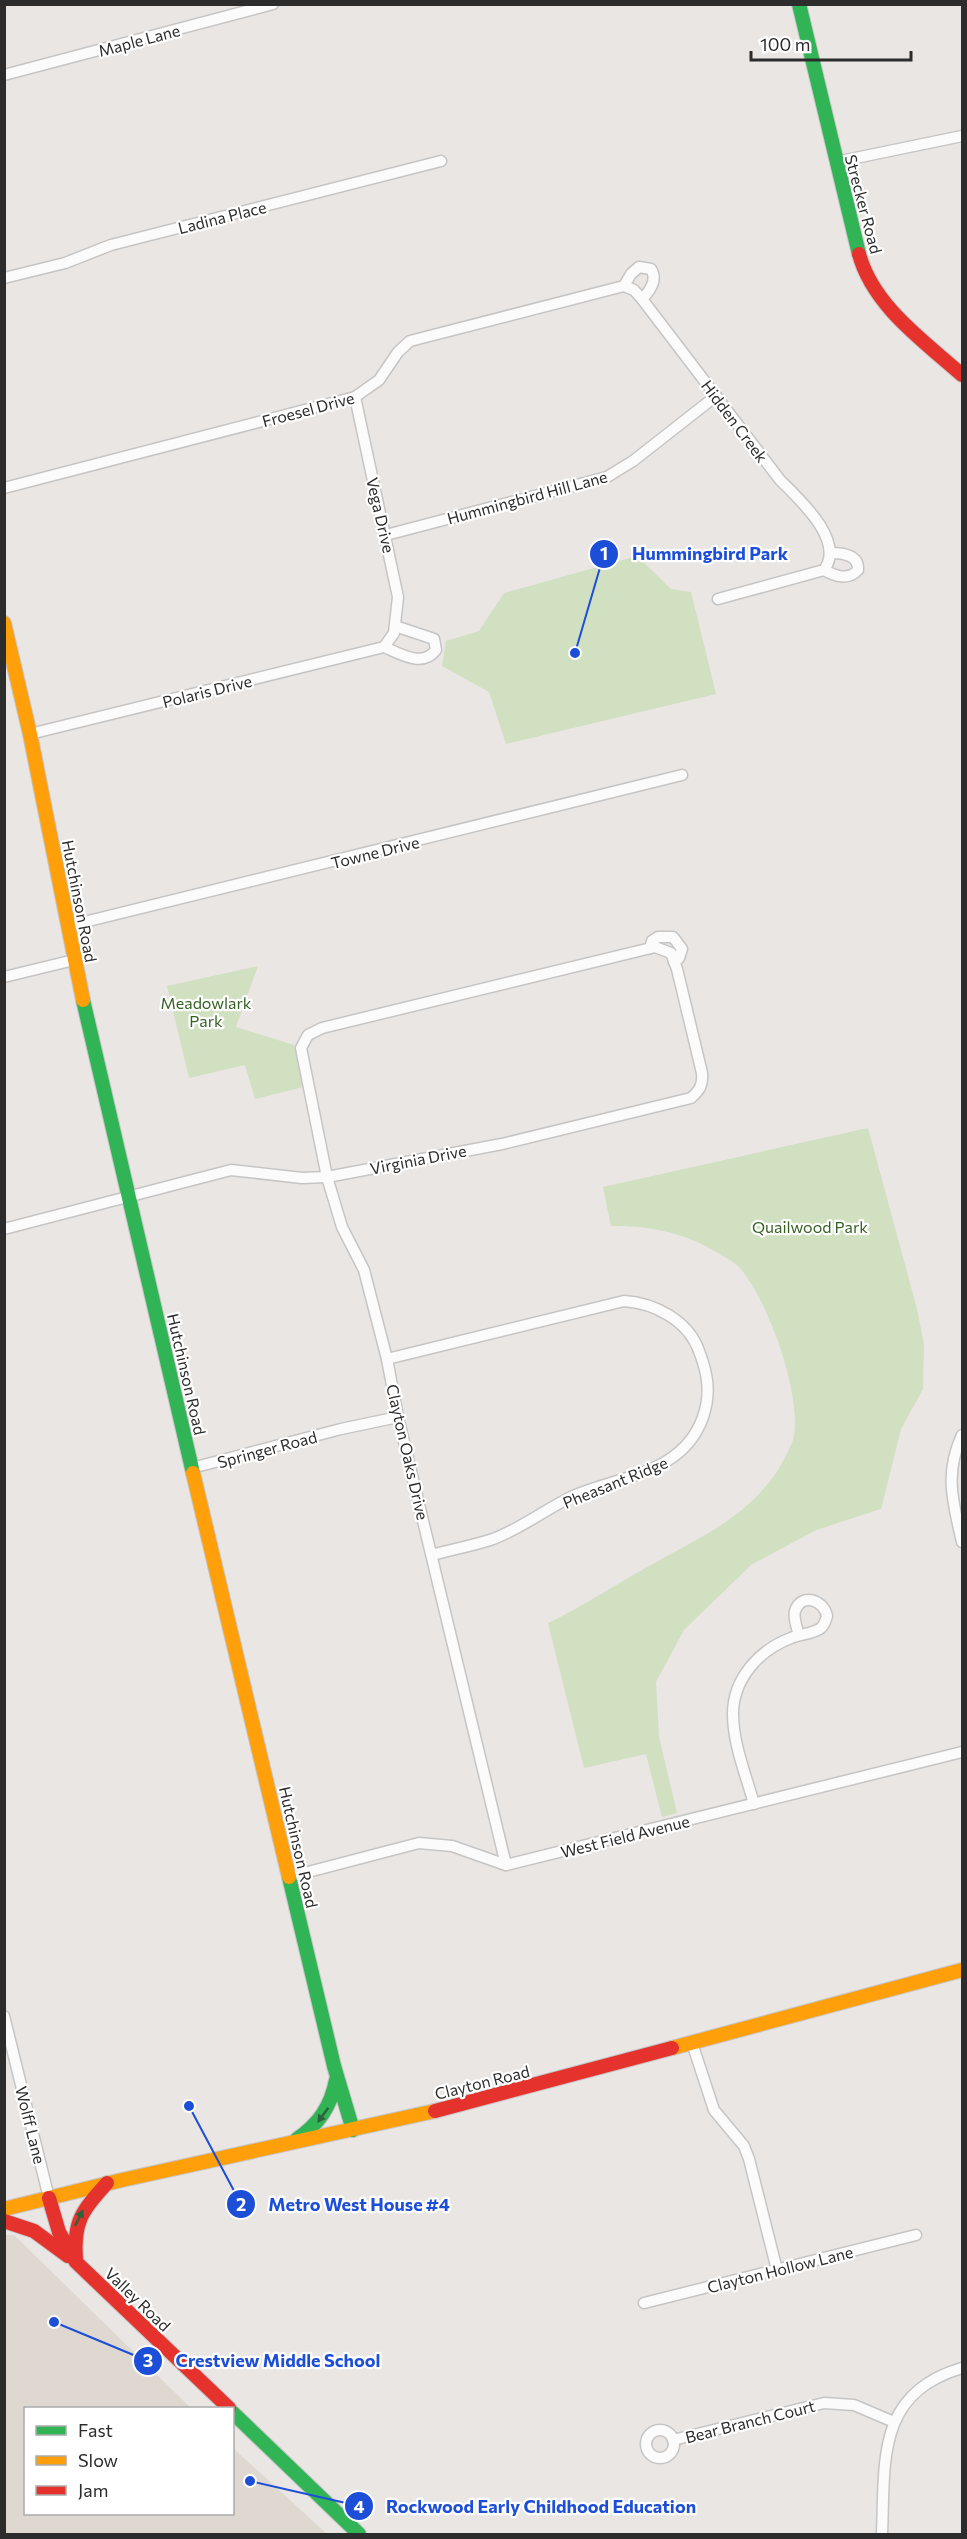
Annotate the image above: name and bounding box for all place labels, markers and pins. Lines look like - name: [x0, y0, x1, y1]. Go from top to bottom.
- callout: Hummingbird Park: [589, 536, 800, 572]
- callout: Metro West House #4: [226, 2186, 462, 2222]
- callout: Crestview Middle School: [133, 2343, 392, 2379]
- callout: Rockwood Early Childhood Education: [344, 2488, 708, 2524]

